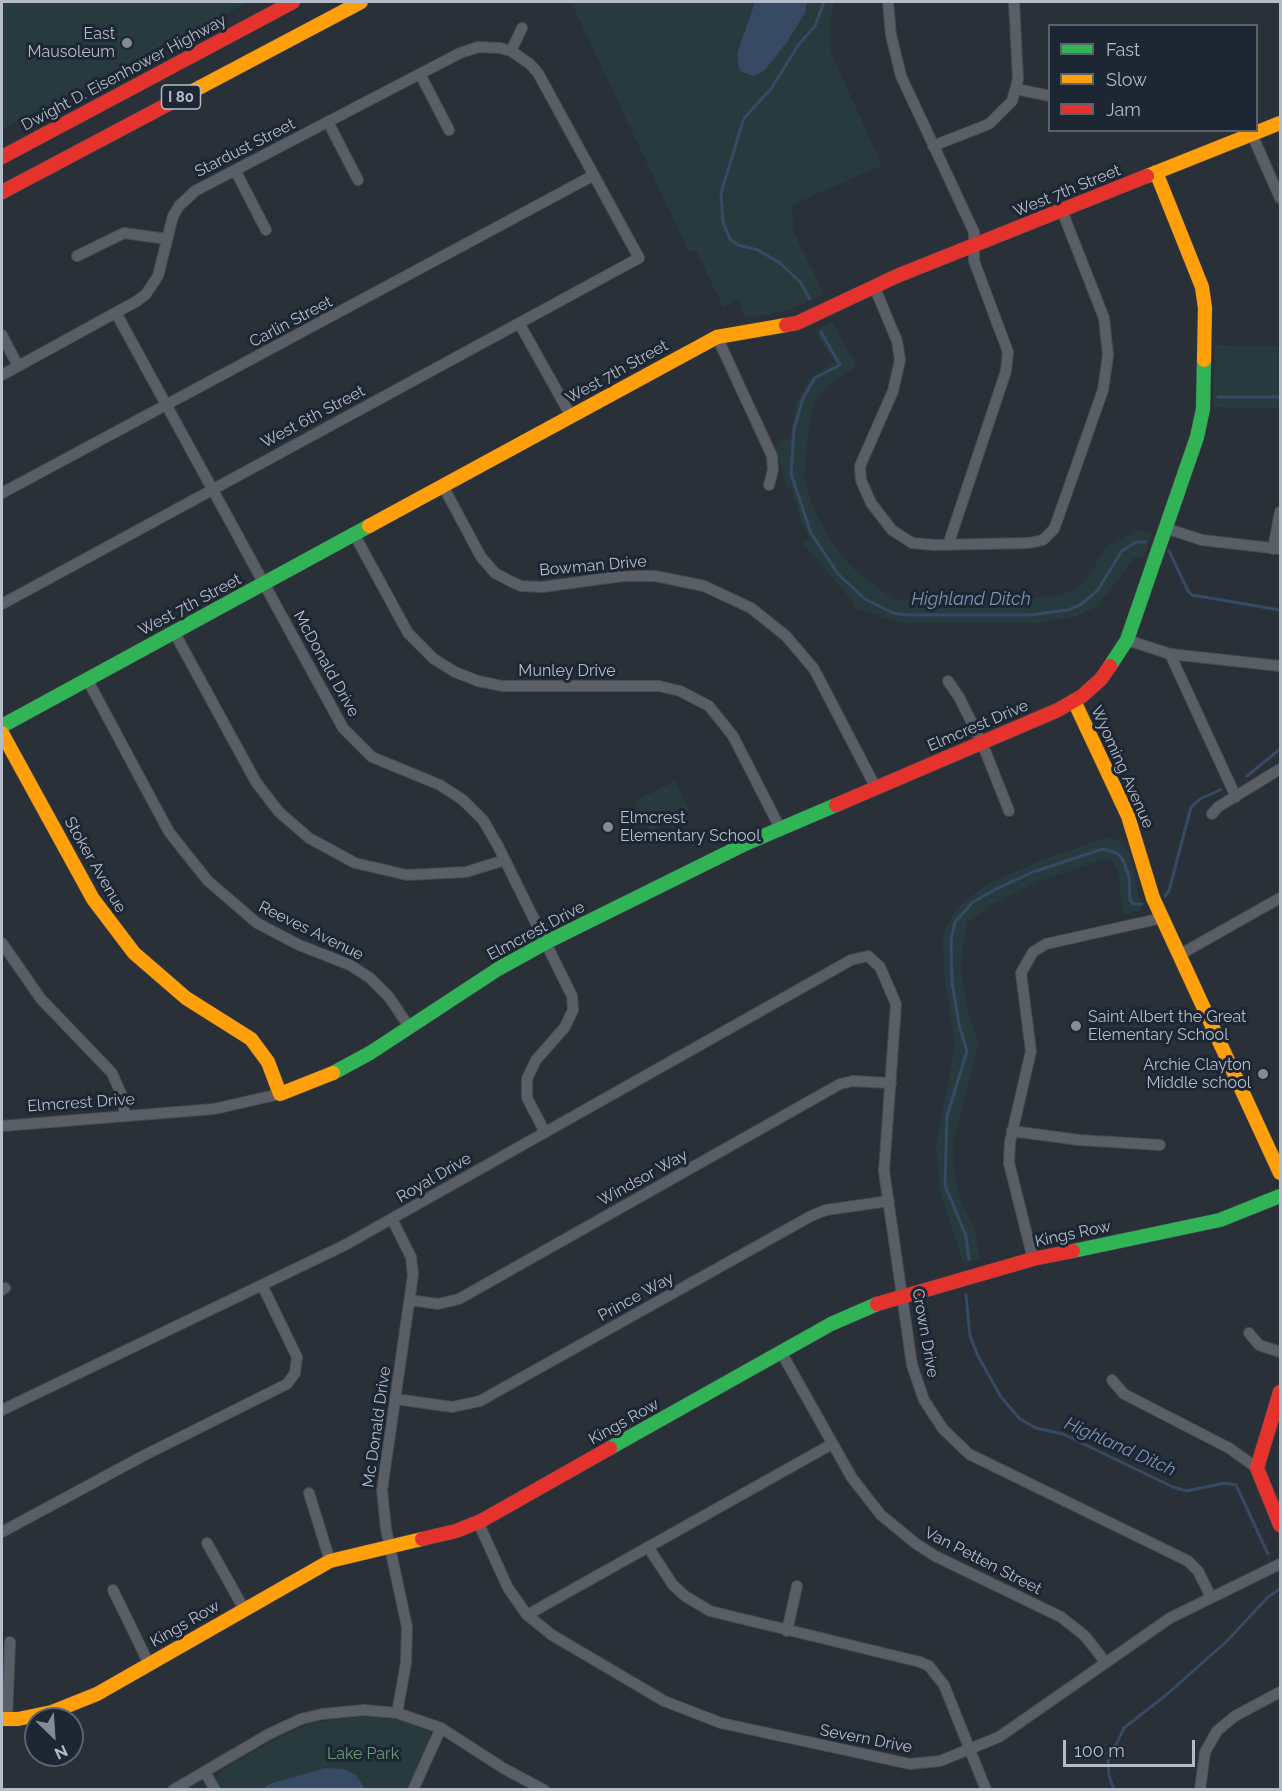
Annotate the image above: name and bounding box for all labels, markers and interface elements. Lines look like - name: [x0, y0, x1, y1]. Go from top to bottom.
- street label: Dwight D. Eisenhower Highway: [18, 11, 230, 135]
- place label: East Mausoleum: [28, 24, 115, 62]
- legend: [1048, 24, 1258, 132]
- marker: East Mausoleum: [120, 36, 134, 50]
- text: Fast: [1106, 39, 1140, 60]
- text: Slow: [1106, 69, 1147, 90]
- road number: I 80: [162, 85, 201, 109]
- text: Jam: [1106, 99, 1141, 120]
- street label: Stardust Street: [192, 114, 298, 182]
- street label: West 7th Street: [1011, 161, 1123, 221]
- street label: Carlin Street: [246, 292, 336, 352]
- street label: West 7th Street: [563, 336, 671, 408]
- street label: West 6th Street: [258, 382, 368, 452]
- street label: Bowman Drive: [538, 552, 648, 580]
- street label: West 7th Street: [135, 570, 245, 640]
- water label: Highland Ditch: [911, 589, 1031, 611]
- street label: McDonald Drive: [289, 608, 363, 720]
- street label: Munley Drive: [518, 661, 616, 681]
- street label: Elmcrest Drive: [925, 696, 1031, 756]
- street label: Wyoming Avenue: [1086, 703, 1158, 831]
- place label: Elmcrest Elementary School: [620, 808, 760, 846]
- street label: Stoker Avenue: [60, 814, 130, 916]
- marker: Elmcrest Elementary School: [601, 820, 615, 834]
- street label: Reeves Avenue: [255, 897, 367, 965]
- street label: Elmcrest Drive: [484, 897, 588, 965]
- place label: Saint Albert the Great Elementary School: [1088, 1007, 1246, 1045]
- marker: Saint Albert the Great Elementary School: [1069, 1019, 1083, 1033]
- place label: Archie Clayton Middle school: [1143, 1055, 1251, 1093]
- marker: Archie Clayton Middle school: [1256, 1067, 1270, 1081]
- street label: Elmcrest Drive: [27, 1090, 135, 1116]
- street label: Windsor Way: [595, 1145, 691, 1211]
- street label: Royal Drive: [393, 1149, 475, 1207]
- street label: Kings Row: [1033, 1217, 1113, 1251]
- street label: Prince Way: [595, 1268, 677, 1326]
- street label: Crown Drive: [908, 1287, 942, 1379]
- street label: Mc Donald Drive: [359, 1365, 395, 1489]
- street label: Kings Row: [586, 1395, 662, 1449]
- water label: Highland Ditch: [1061, 1413, 1179, 1481]
- street label: Van Petten Street: [921, 1523, 1045, 1599]
- street label: Kings Row: [147, 1596, 223, 1652]
- north arrow: [24, 1707, 84, 1767]
- street label: Severn Drive: [818, 1721, 914, 1757]
- scale bar: [1066, 1728, 1198, 1766]
- text: 100 m: [1074, 1740, 1125, 1761]
- text: N: [51, 1741, 71, 1763]
- park label: Lake Park: [327, 1744, 399, 1764]

